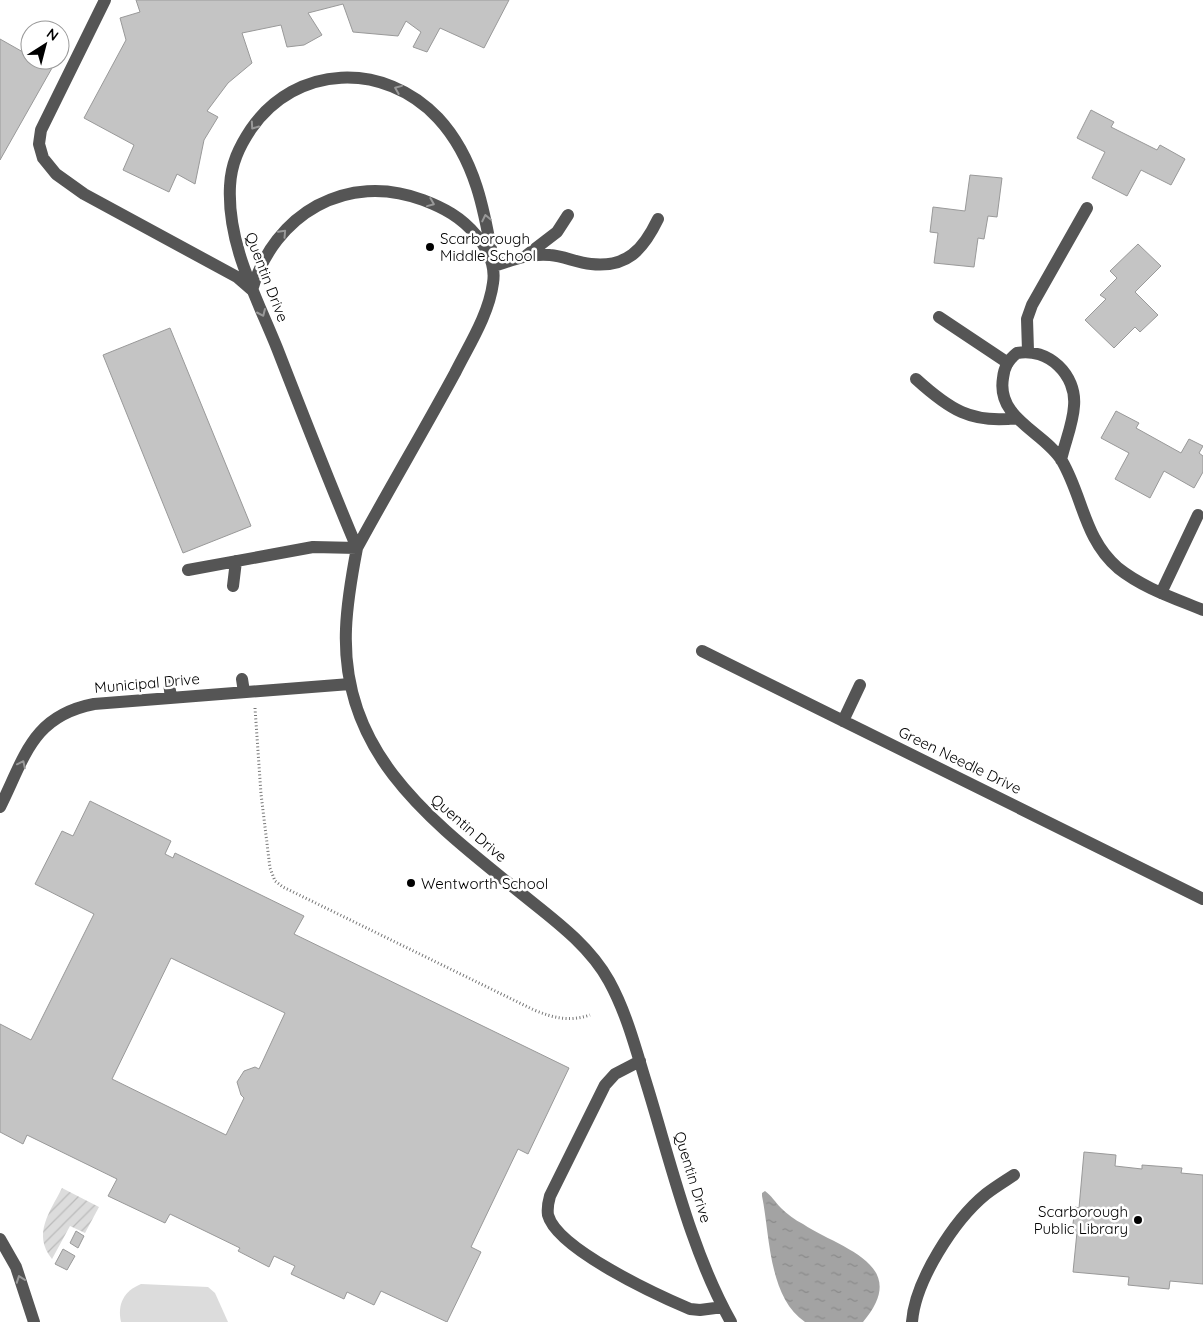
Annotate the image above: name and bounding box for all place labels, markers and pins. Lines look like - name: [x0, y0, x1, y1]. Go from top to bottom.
- place label: Scarborough Middle School: [440, 229, 536, 265]
- marker: Scarborough Middle School: [424, 241, 436, 253]
- place label: Wentworth School: [421, 874, 548, 893]
- marker: Wentworth School: [405, 877, 417, 889]
- place label: Scarborough Public Library: [1034, 1202, 1128, 1238]
- marker: Scarborough Public Library: [1132, 1214, 1144, 1226]

